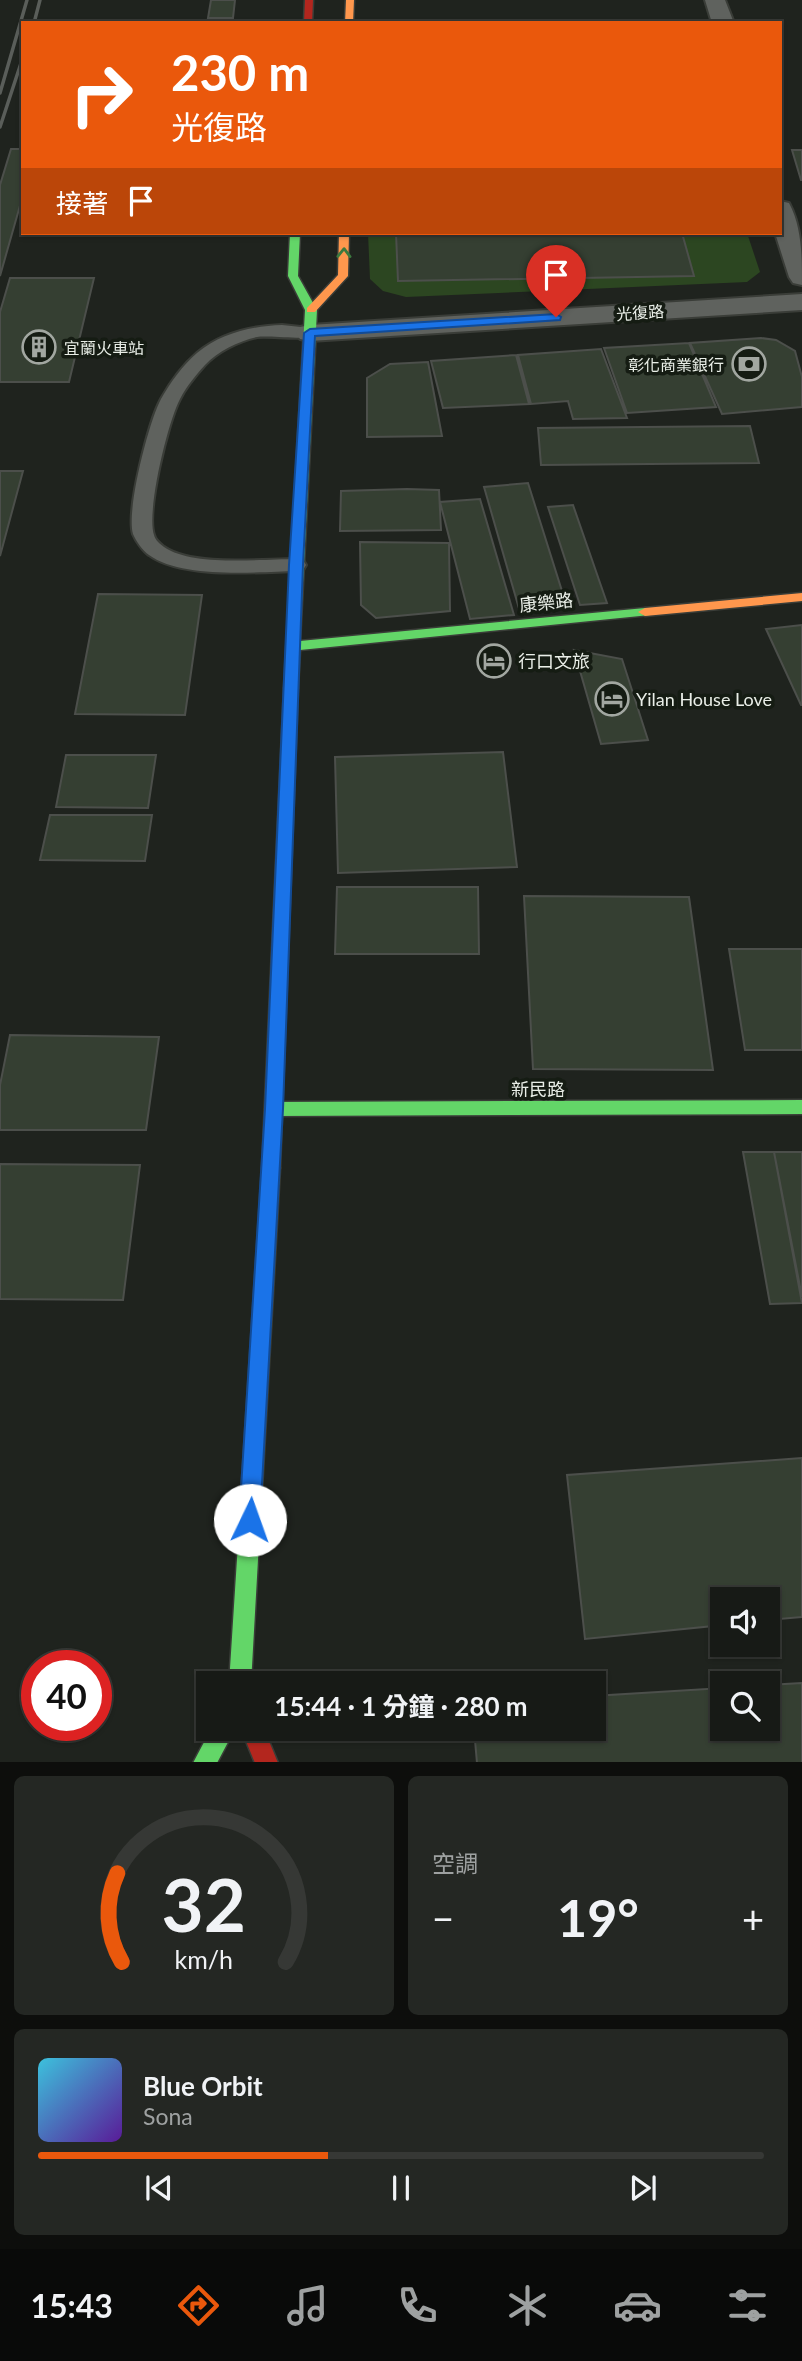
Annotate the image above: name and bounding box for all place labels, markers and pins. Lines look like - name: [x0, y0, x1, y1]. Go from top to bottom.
- pin: [526, 245, 586, 317]
- building icon: 宜蘭火車站: [20, 328, 58, 366]
- place label: 宜蘭火車站: [64, 338, 144, 357]
- bank icon: 彰化商業銀行: [730, 345, 768, 383]
- place label: 彰化商業銀行: [628, 355, 724, 374]
- hotel icon: 行口文旅: [475, 642, 513, 680]
- place label: 行口文旅: [518, 650, 590, 672]
- hotel icon: Yilan House Love: [593, 680, 631, 718]
- place label: Yilan House Love: [636, 688, 772, 710]

